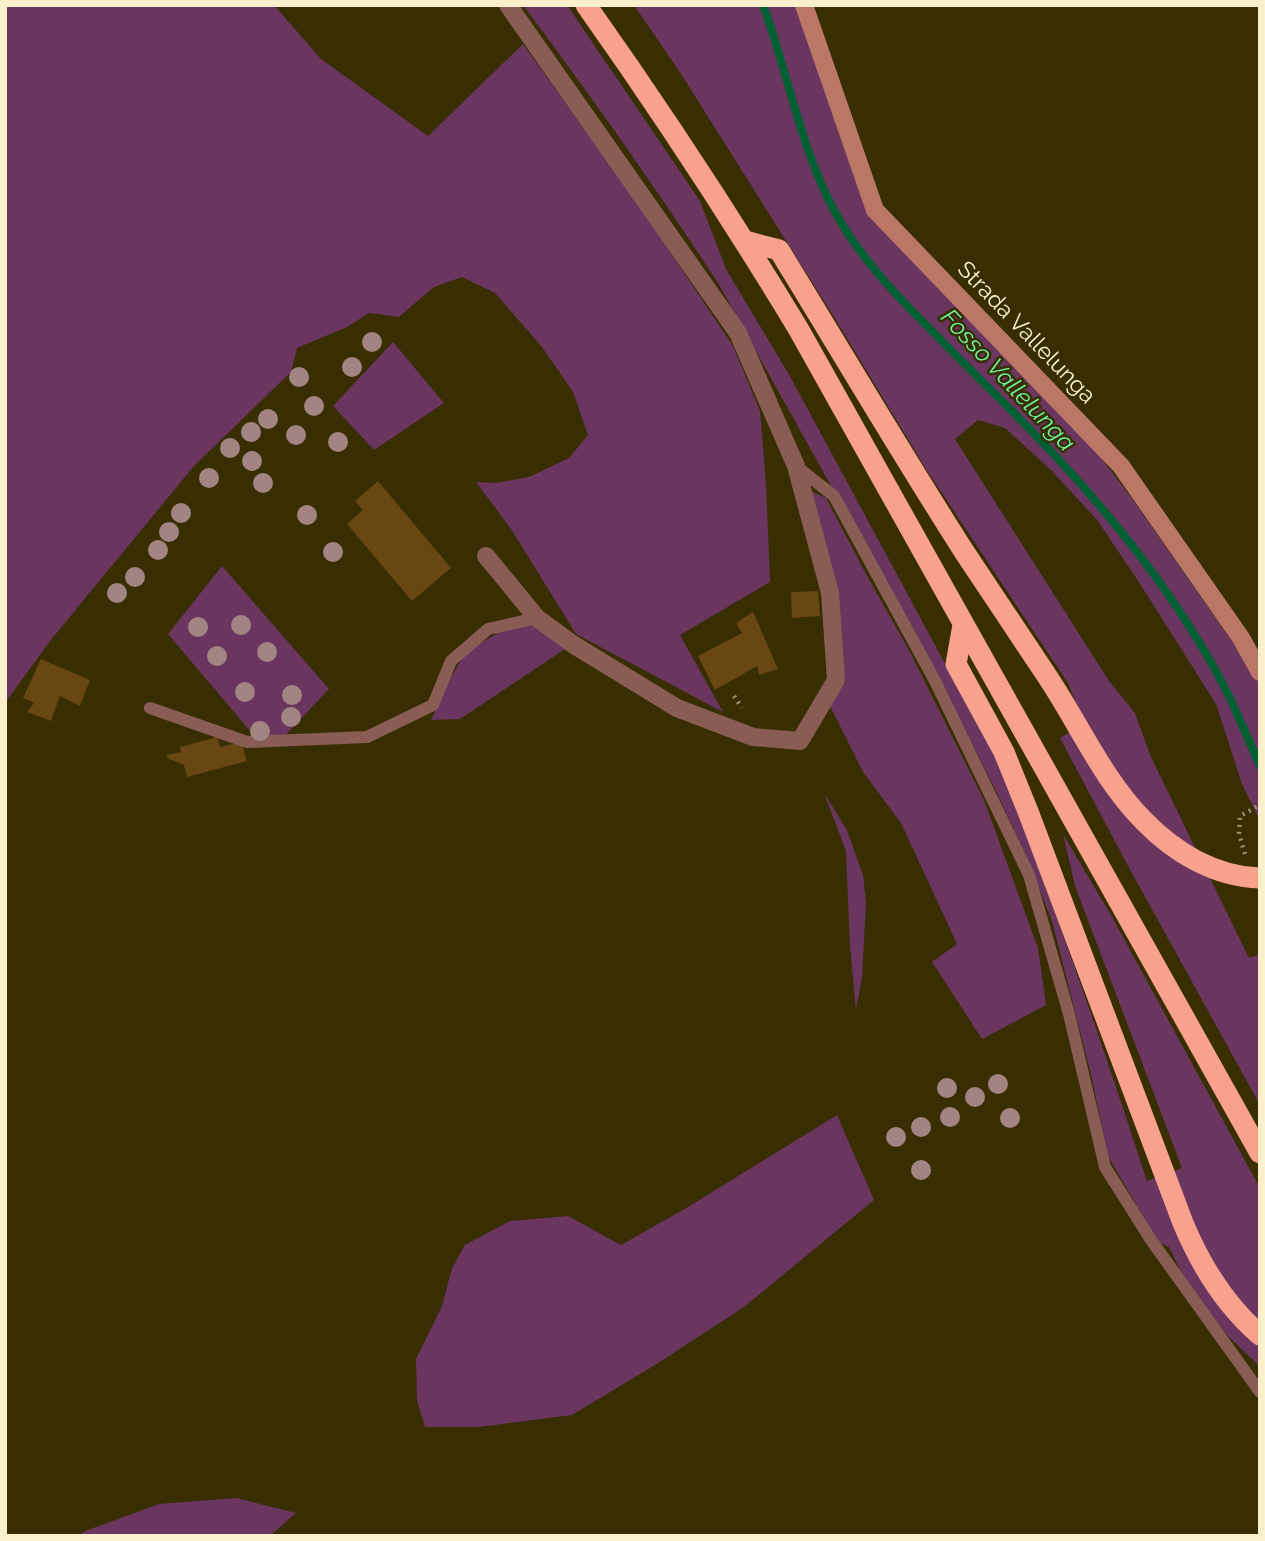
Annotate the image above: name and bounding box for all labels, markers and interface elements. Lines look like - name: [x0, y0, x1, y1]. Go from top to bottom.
- street label: Strada Vallelunga: [953, 255, 1102, 408]
- water label: Fosso Vallelunga: [935, 303, 1082, 457]

